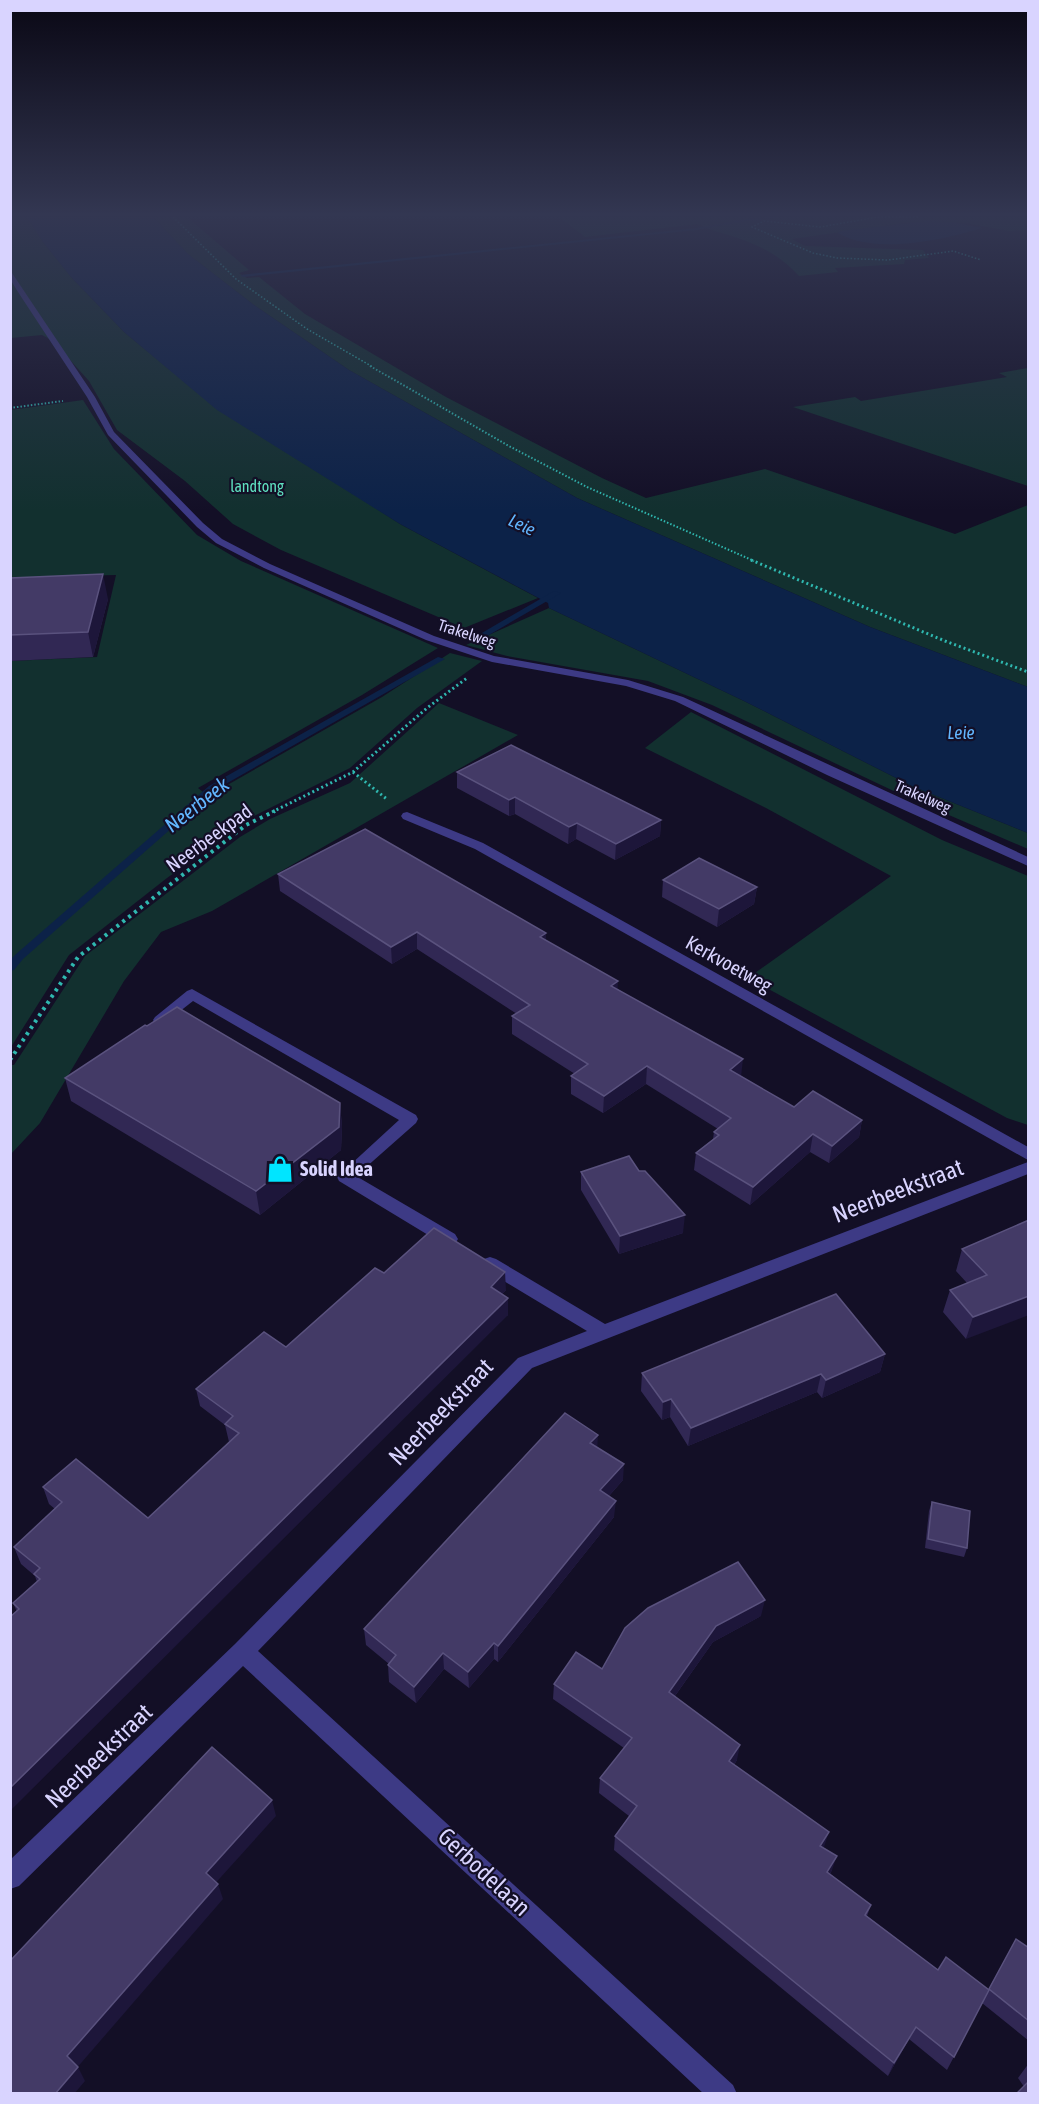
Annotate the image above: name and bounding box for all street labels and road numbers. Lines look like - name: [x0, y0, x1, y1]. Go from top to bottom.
- street label: Trakelweg: [436, 615, 498, 652]
- street label: Trakelweg: [892, 776, 954, 817]
- street label: Neerbeekpad: [161, 799, 256, 876]
- street label: Kerkvoetweg: [682, 931, 777, 997]
- street label: Neerbeekstraat: [829, 1153, 967, 1228]
- street label: Neerbeekstraat: [383, 1353, 498, 1471]
- street label: Neerbeekstraat: [40, 1698, 158, 1813]
- street label: Gerbodelaan: [433, 1822, 536, 1921]

